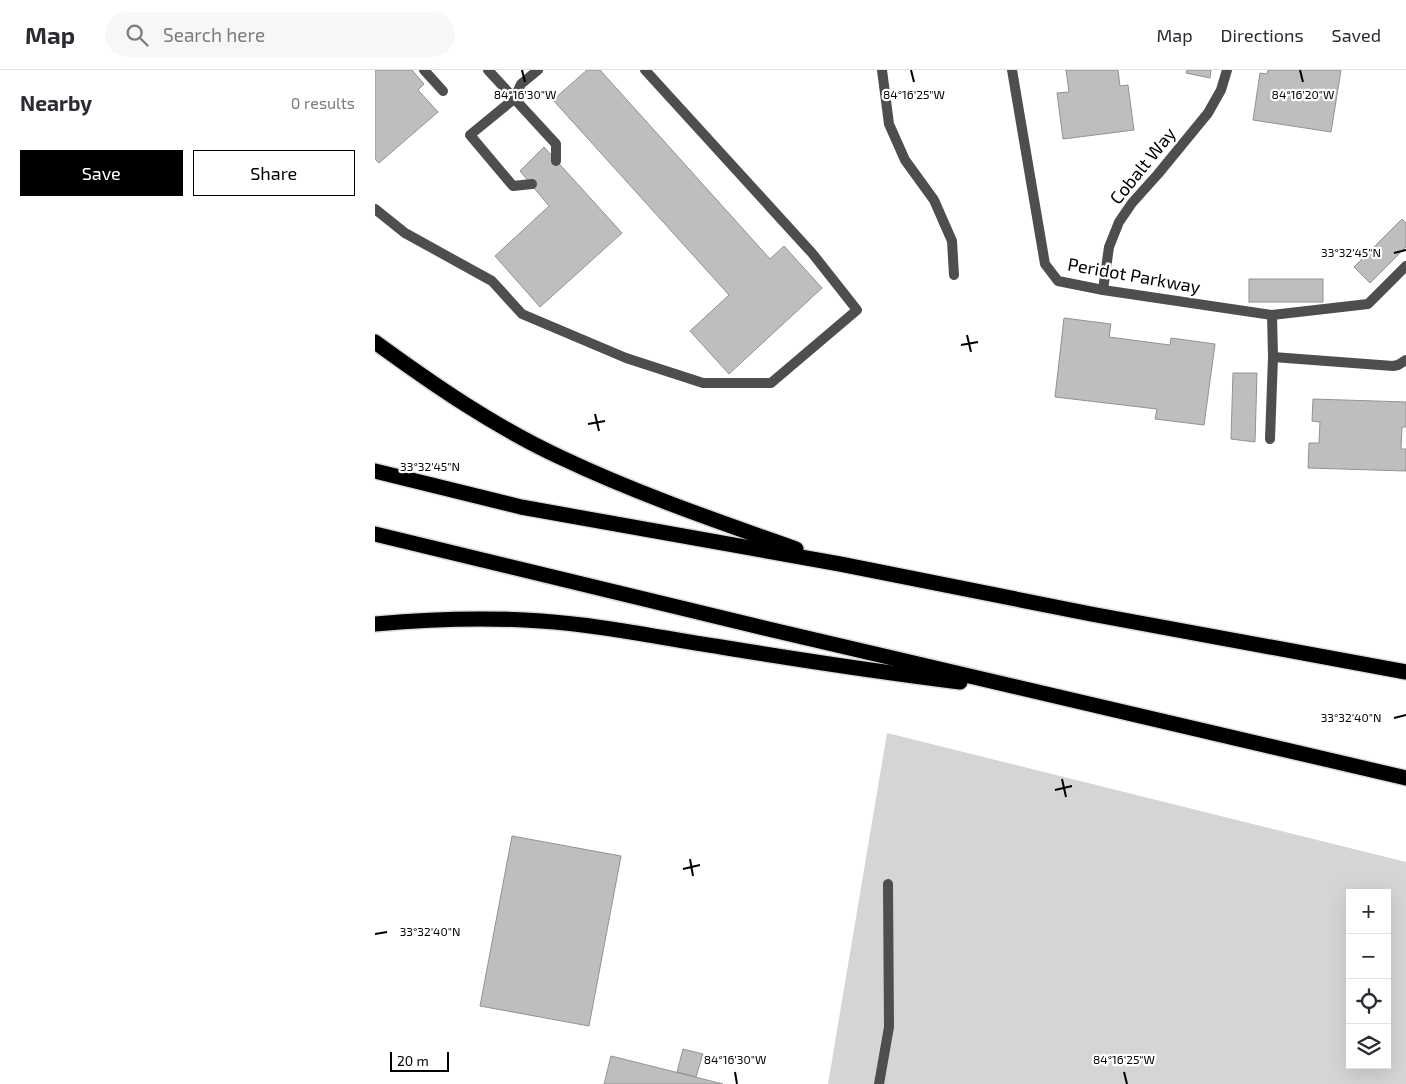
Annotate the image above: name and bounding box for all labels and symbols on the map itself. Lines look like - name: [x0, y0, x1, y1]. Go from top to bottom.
- text: 84°16'30"W: [494, 87, 556, 101]
- text: 84°16'25"W: [883, 87, 945, 101]
- text: 84°16'20"W: [1272, 87, 1334, 101]
- street label: Cobalt Way: [1104, 122, 1180, 208]
- text: 33°32'45"N: [1321, 245, 1381, 259]
- street label: Peridot Parkway: [1066, 253, 1203, 298]
- text: 33°32'45"N: [400, 459, 460, 473]
- text: 33°32'40"N: [1321, 710, 1381, 724]
- text: 33°32'40"N: [400, 924, 460, 938]
- scale bar: [390, 1049, 449, 1072]
- text: 84°16'30"W: [704, 1052, 766, 1066]
- text: 84°16'25"W: [1093, 1052, 1155, 1066]

